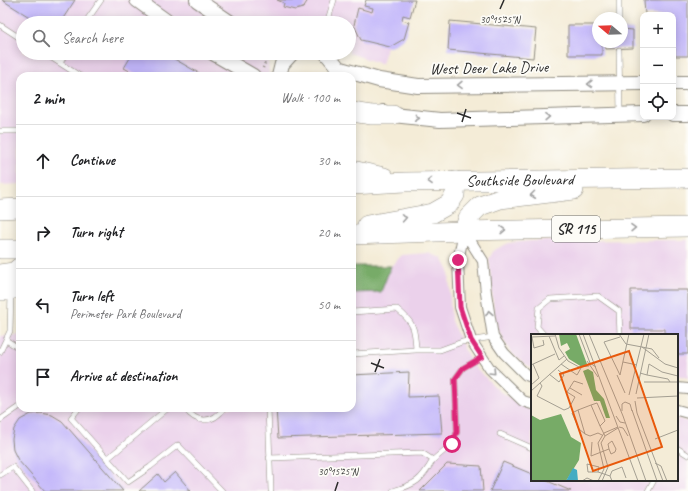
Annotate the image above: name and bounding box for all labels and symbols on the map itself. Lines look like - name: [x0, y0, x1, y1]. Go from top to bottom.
- north arrow: [592, 12, 628, 48]
- text: 30°15'25"N: [480, 13, 522, 26]
- street label: West Deer Lake Drive: [430, 57, 550, 79]
- one-way arrow: [587, 80, 593, 88]
- one-way arrow: [457, 81, 463, 90]
- one-way arrow: [544, 113, 550, 121]
- one-way arrow: [414, 114, 420, 123]
- street label: Southside Boulevard: [466, 170, 576, 191]
- one-way arrow: [427, 177, 433, 185]
- one-way arrow: [530, 190, 536, 199]
- one-way arrow: [401, 215, 407, 223]
- road number: SR 115: [552, 216, 600, 242]
- one-way arrow: [630, 224, 636, 232]
- one-way arrow: [500, 226, 506, 234]
- route end: [449, 251, 467, 269]
- one-way arrow: [485, 310, 494, 317]
- inset map: [531, 334, 678, 481]
- one-way arrow: [489, 367, 496, 375]
- route start: [443, 435, 461, 453]
- text: 30°15'25"N: [318, 465, 360, 478]

